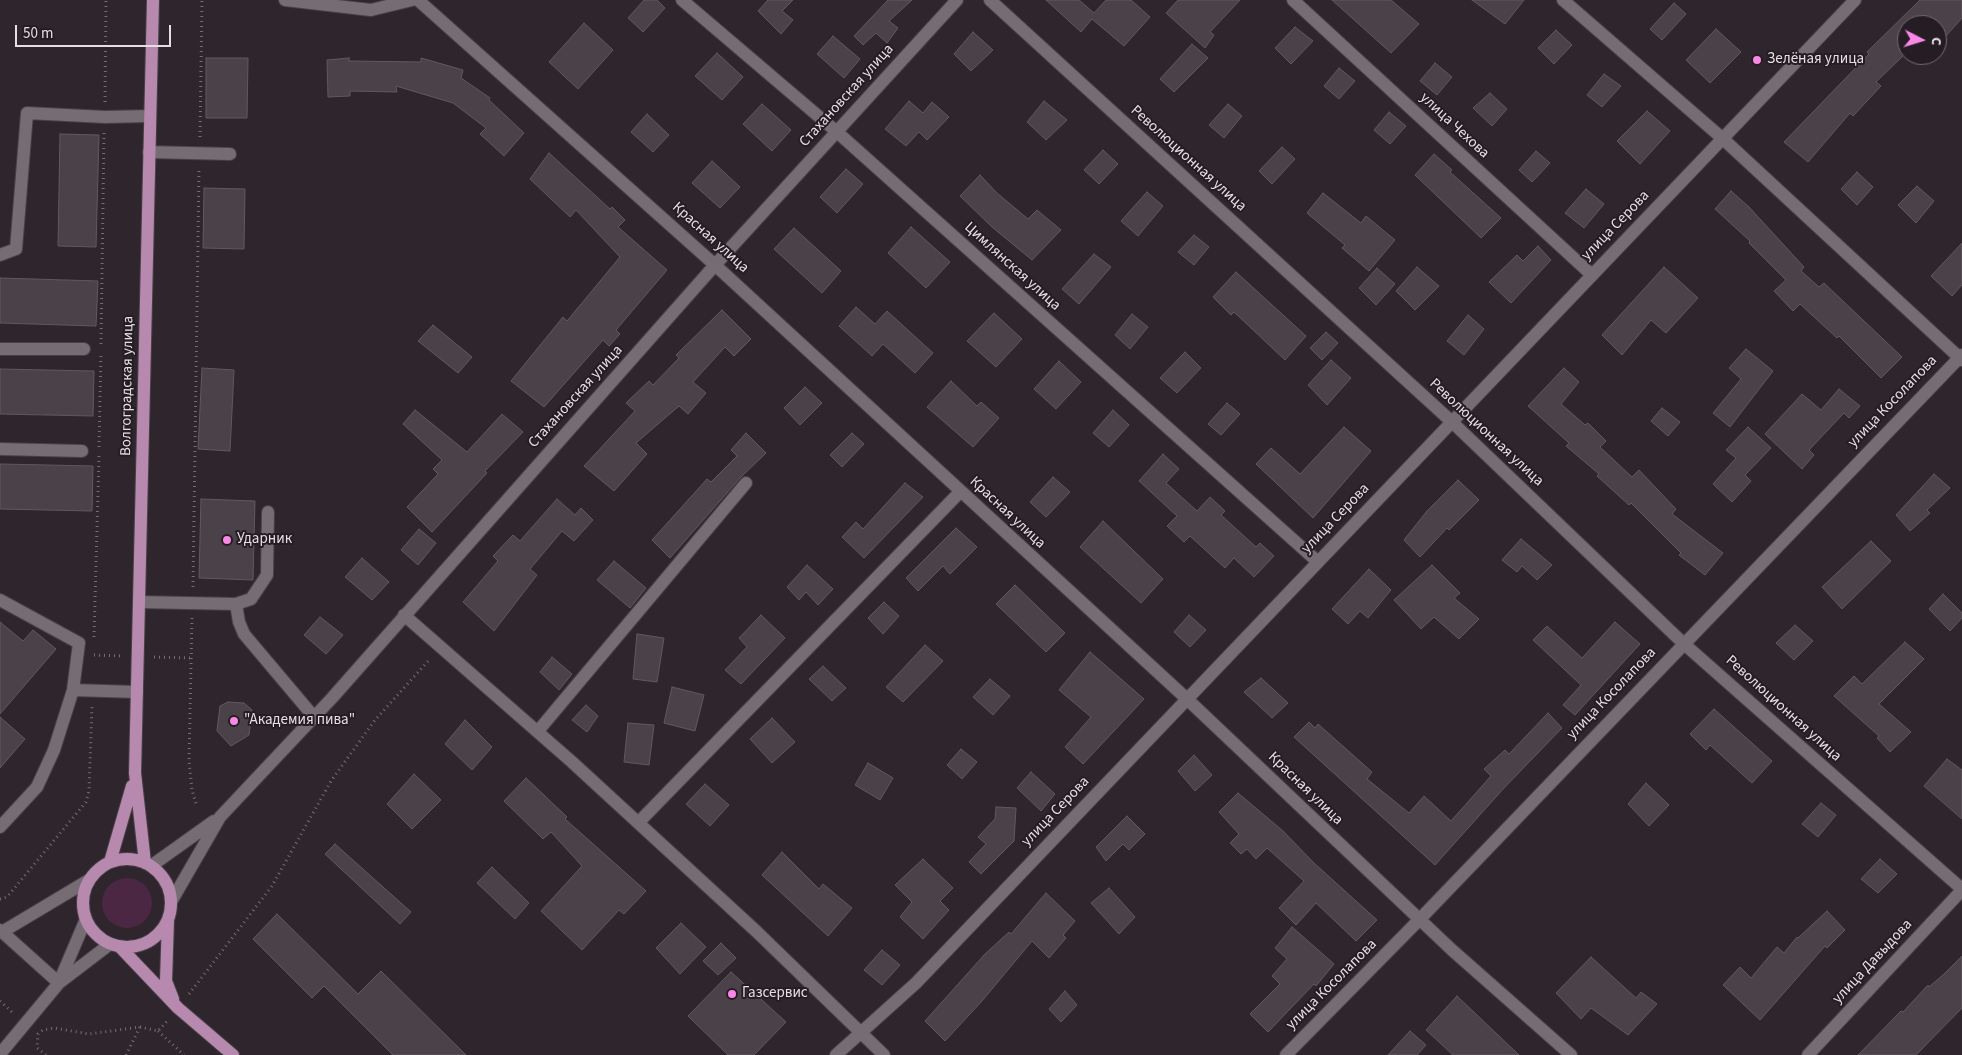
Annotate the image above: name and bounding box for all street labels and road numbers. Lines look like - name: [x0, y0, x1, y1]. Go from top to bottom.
- street label: Стахановская улица: [796, 41, 898, 151]
- street label: улица Чехова: [1416, 89, 1492, 163]
- street label: Революционная улица: [1126, 102, 1250, 216]
- street label: улица Серова: [1578, 187, 1654, 265]
- street label: Красная улица: [668, 199, 752, 277]
- street label: Цимлянская улица: [960, 219, 1064, 315]
- street label: Волгоградская улица: [118, 316, 138, 456]
- street label: Стахановская улица: [525, 342, 627, 452]
- street label: улица Косолапова: [1845, 352, 1941, 452]
- street label: Революционная улица: [1425, 375, 1547, 491]
- street label: Красная улица: [965, 473, 1049, 553]
- street label: улица Серова: [1298, 480, 1374, 558]
- street label: улица Косолапова: [1564, 644, 1660, 744]
- street label: Революционная улица: [1721, 652, 1845, 766]
- street label: Красная улица: [1264, 749, 1346, 829]
- street label: улица Серова: [1018, 773, 1094, 851]
- street label: улица Давыдова: [1829, 916, 1917, 1008]
- street label: улица Косолапова: [1283, 936, 1381, 1034]

